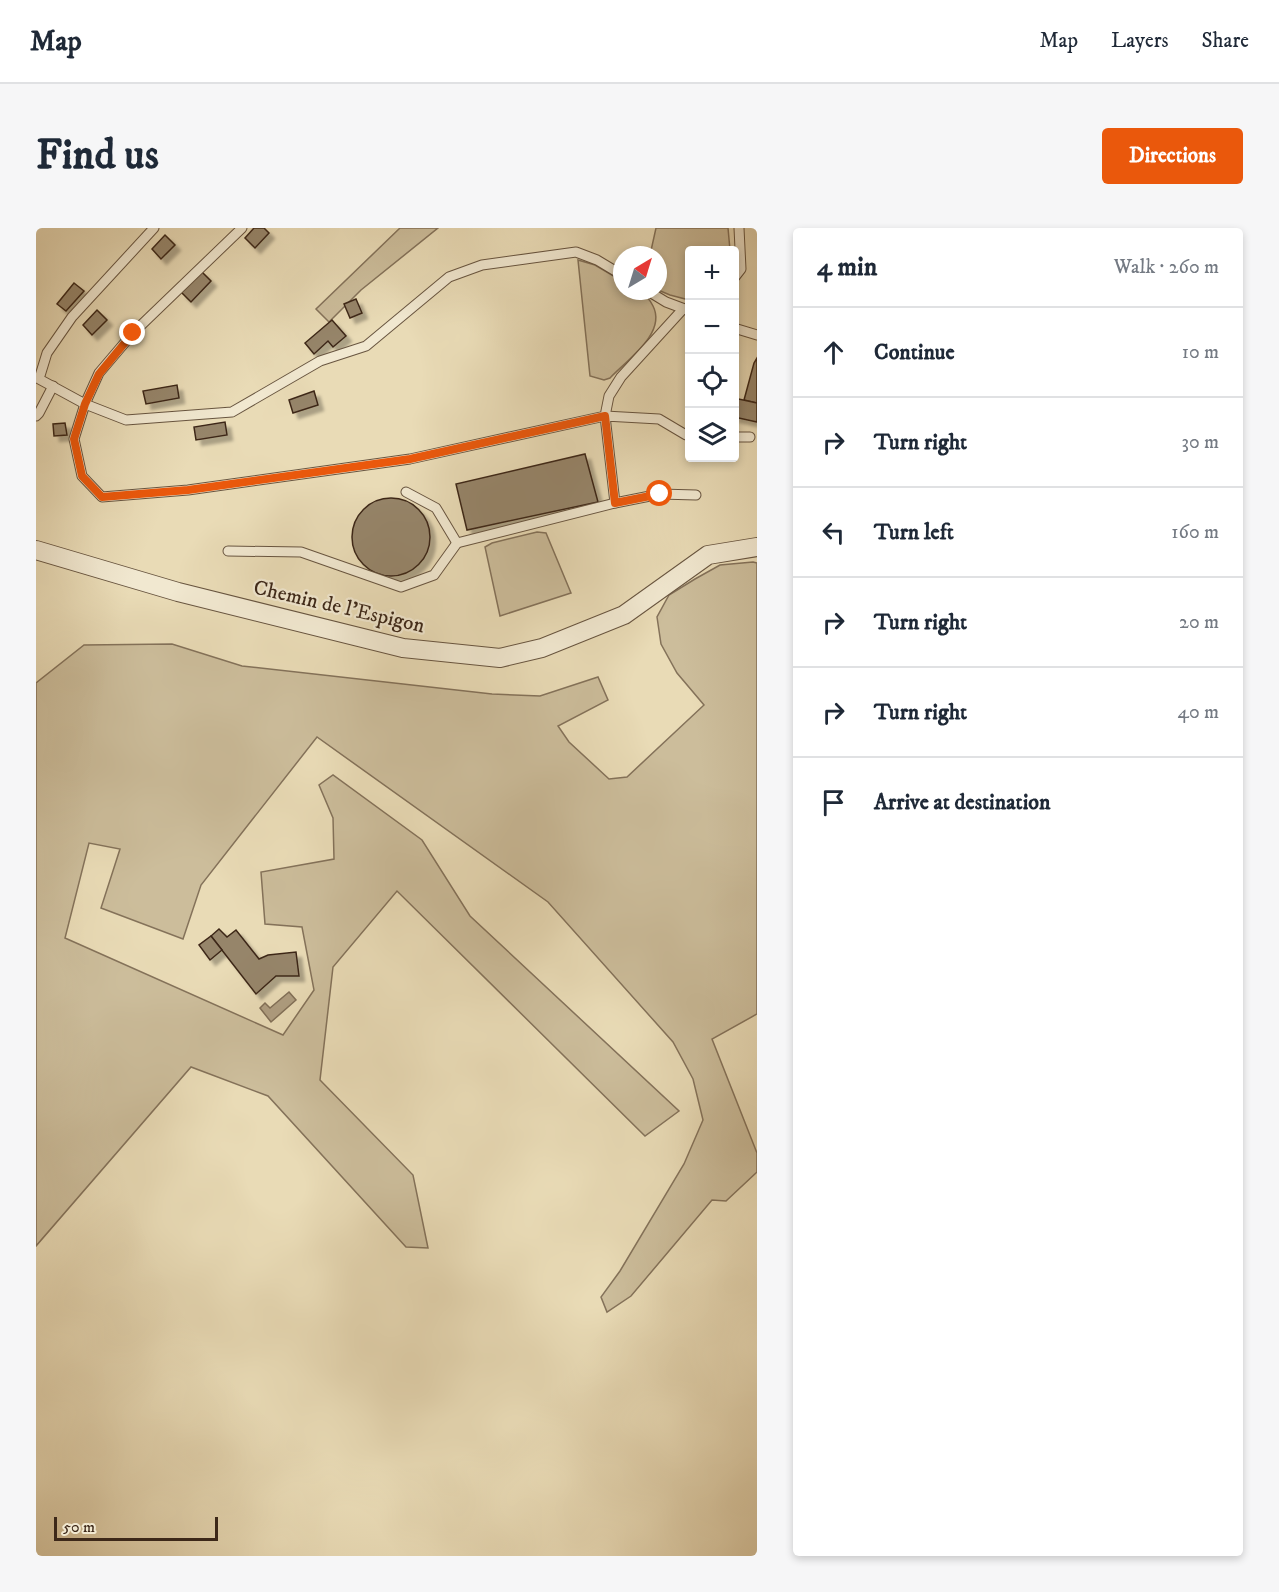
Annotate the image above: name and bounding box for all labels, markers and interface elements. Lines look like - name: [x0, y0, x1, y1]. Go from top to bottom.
- text: Map: [30, 24, 82, 59]
- text: Map: [1039, 28, 1078, 54]
- text: Layers: [1111, 28, 1169, 54]
- text: Share: [1202, 28, 1249, 54]
- button: Directions: [1102, 128, 1243, 184]
- text: Find us: [36, 130, 159, 182]
- north arrow: [613, 246, 667, 300]
- map controls: [685, 246, 739, 462]
- button: +: [685, 246, 739, 300]
- text: 4 min: [817, 251, 877, 284]
- text: Walk · 260 m: [1114, 255, 1219, 280]
- button: −: [685, 300, 739, 354]
- route end: [119, 319, 145, 345]
- icon: ahead: [817, 336, 850, 369]
- text: Continue: [874, 339, 955, 366]
- text: 10 m: [1182, 340, 1219, 365]
- button: locate: [685, 354, 739, 408]
- button: layers: [685, 408, 739, 462]
- icon: right: [817, 426, 850, 459]
- text: Turn right: [874, 429, 967, 456]
- text: 30 m: [1181, 430, 1219, 455]
- route start: [646, 480, 672, 506]
- icon: left: [817, 516, 850, 549]
- text: Turn left: [874, 519, 954, 546]
- text: 160 m: [1171, 520, 1219, 545]
- street label: Chemin de l'Espigon: [251, 575, 427, 639]
- icon: right: [817, 606, 850, 639]
- text: Turn right: [874, 609, 967, 636]
- text: 20 m: [1179, 610, 1219, 635]
- icon: right: [817, 696, 850, 729]
- text: Turn right: [874, 699, 967, 726]
- text: 40 m: [1177, 700, 1219, 725]
- icon: arrive: [817, 786, 850, 819]
- text: Arrive at destination: [874, 789, 1051, 816]
- scale bar: [54, 1514, 218, 1542]
- text: 50 m: [63, 1517, 95, 1537]

